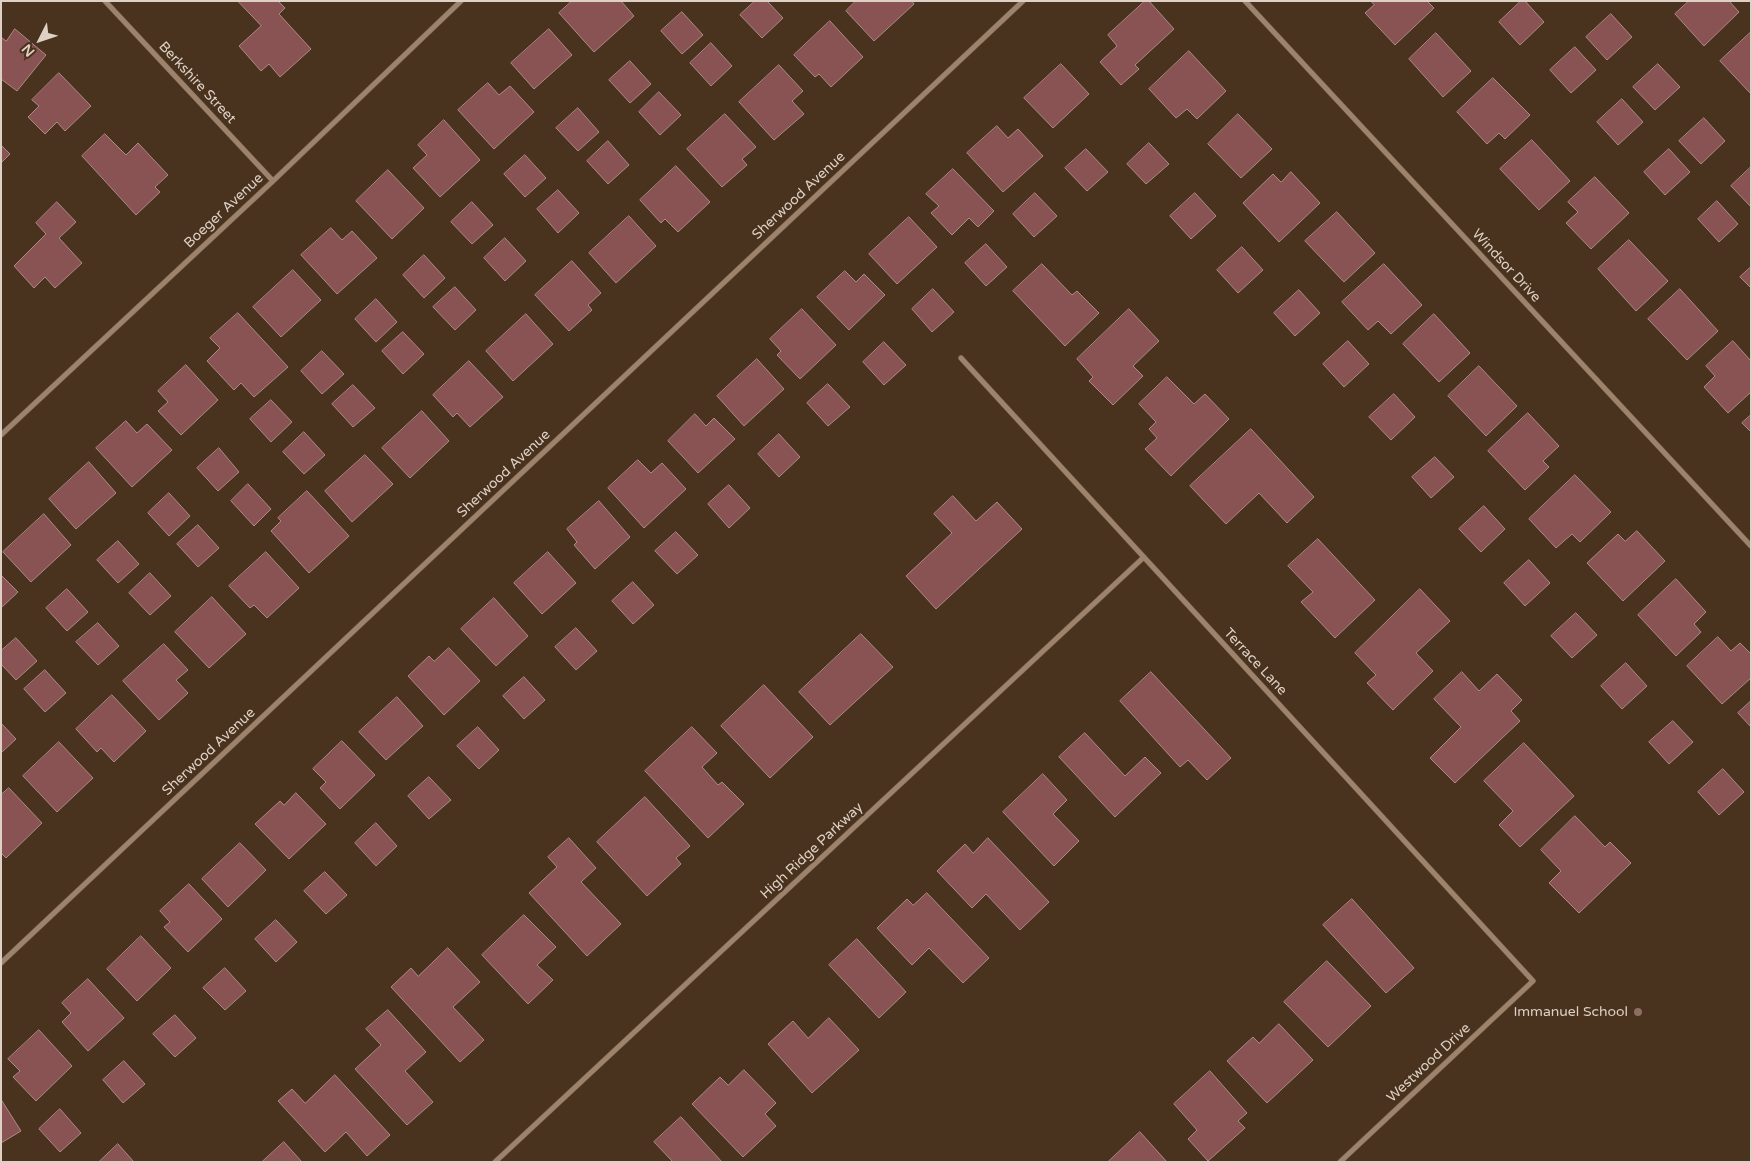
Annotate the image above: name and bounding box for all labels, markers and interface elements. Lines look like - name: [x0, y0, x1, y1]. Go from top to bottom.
- north arrow: [15, 15, 65, 65]
- street label: Berkshire Street: [155, 39, 239, 127]
- text: N: [18, 40, 38, 60]
- street label: Sherwood Avenue: [749, 149, 849, 243]
- street label: Boeger Avenue: [181, 170, 267, 252]
- street label: Windsor Drive: [1468, 226, 1544, 306]
- street label: Sherwood Avenue: [454, 427, 554, 521]
- street label: Terrace Lane: [1220, 625, 1290, 699]
- street label: Sherwood Avenue: [159, 705, 259, 799]
- street label: High Ridge Parkway: [757, 799, 867, 903]
- place label: Immanuel School: [1513, 1004, 1628, 1020]
- marker: Immanuel School: [1632, 1006, 1644, 1018]
- street label: Westwood Drive: [1384, 1020, 1474, 1106]

